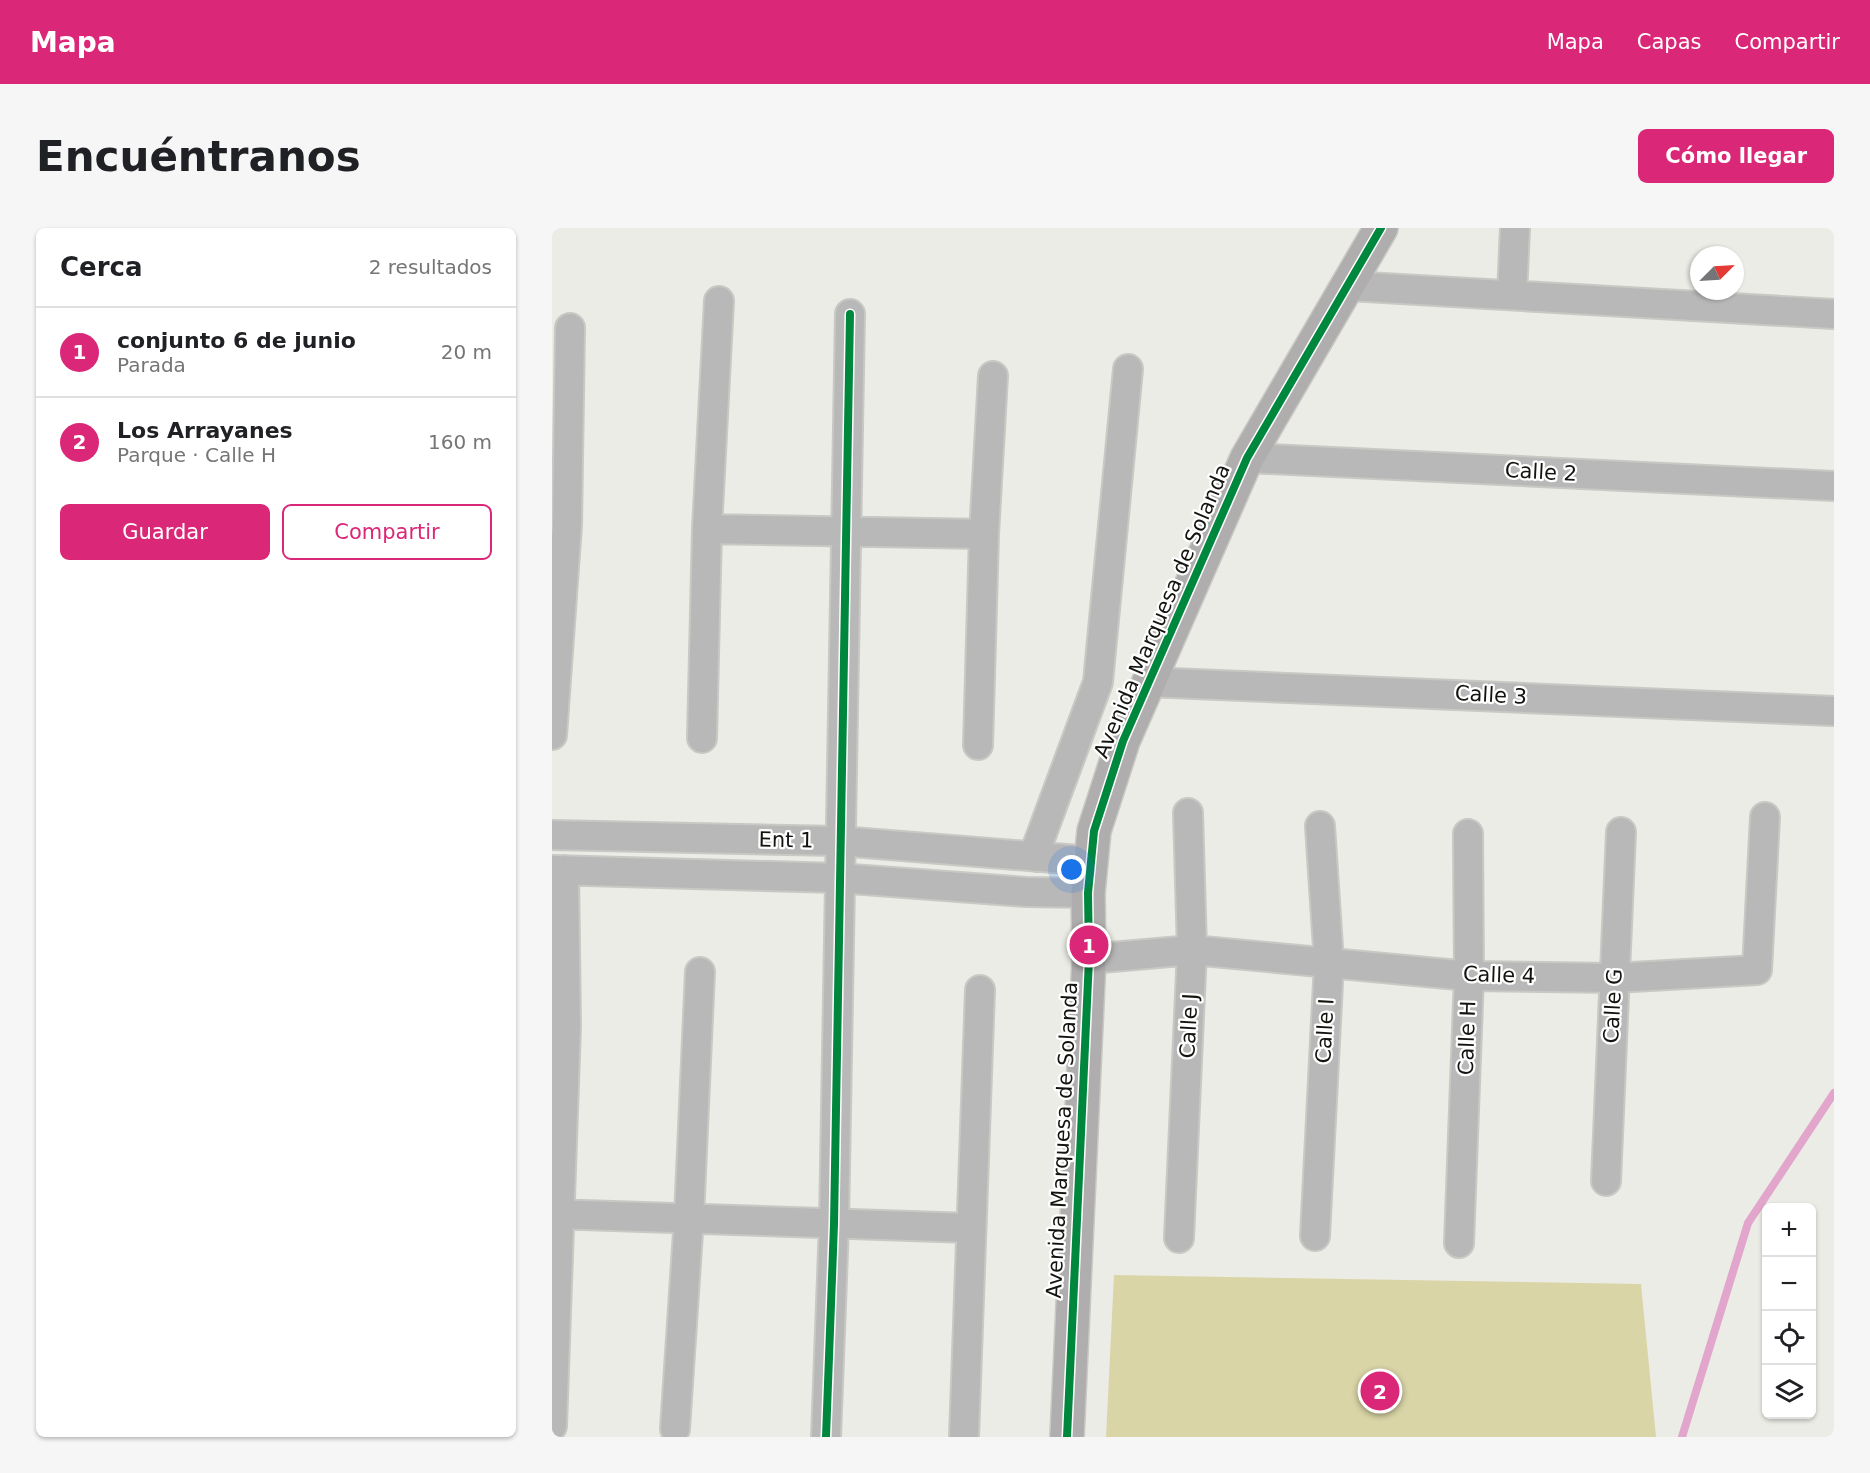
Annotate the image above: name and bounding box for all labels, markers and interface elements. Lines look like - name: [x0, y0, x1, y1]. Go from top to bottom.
- text: Mapa: [30, 26, 116, 59]
- text: Mapa: [1547, 30, 1604, 54]
- text: Capas: [1637, 30, 1701, 54]
- text: Compartir: [1734, 30, 1840, 54]
- button: Cómo llegar: [1638, 129, 1834, 183]
- text: Encuéntranos: [36, 132, 361, 181]
- north arrow: [1690, 246, 1744, 300]
- text: Cerca: [60, 252, 143, 282]
- text: 2 resultados: [369, 255, 492, 279]
- text: conjunto 6 de junio: [117, 328, 356, 353]
- text: 1: [73, 340, 86, 364]
- text: 20 m: [441, 340, 492, 364]
- text: Parada: [117, 353, 186, 377]
- text: Los Arrayanes: [117, 418, 293, 443]
- text: 2: [73, 430, 86, 454]
- text: 160 m: [428, 430, 492, 454]
- text: Parque · Calle H: [117, 443, 276, 467]
- street label: Calle 2: [1504, 458, 1578, 486]
- street label: Avenida Marquesa de Solanda: [1089, 460, 1235, 762]
- button: Guardar: [60, 504, 270, 560]
- button: Compartir: [282, 504, 492, 560]
- street label: Calle 3: [1454, 681, 1528, 709]
- street label: Ent 1: [758, 828, 814, 852]
- your location: [1057, 855, 1086, 884]
- pin: 1: [1070, 922, 1108, 968]
- street label: Calle 4: [1463, 962, 1535, 988]
- street label: Calle G: [1599, 968, 1627, 1044]
- street label: Avenida Marquesa de Solanda: [1042, 981, 1082, 1299]
- street label: Calle J: [1175, 993, 1203, 1059]
- street label: Calle I: [1311, 998, 1339, 1064]
- street label: Calle H: [1454, 1000, 1480, 1076]
- map controls: [1762, 1203, 1816, 1419]
- button: +: [1762, 1203, 1816, 1257]
- button: −: [1762, 1257, 1816, 1311]
- button: locate: [1762, 1311, 1816, 1365]
- button: layers: [1762, 1365, 1816, 1419]
- pin: 2: [1360, 1368, 1400, 1414]

